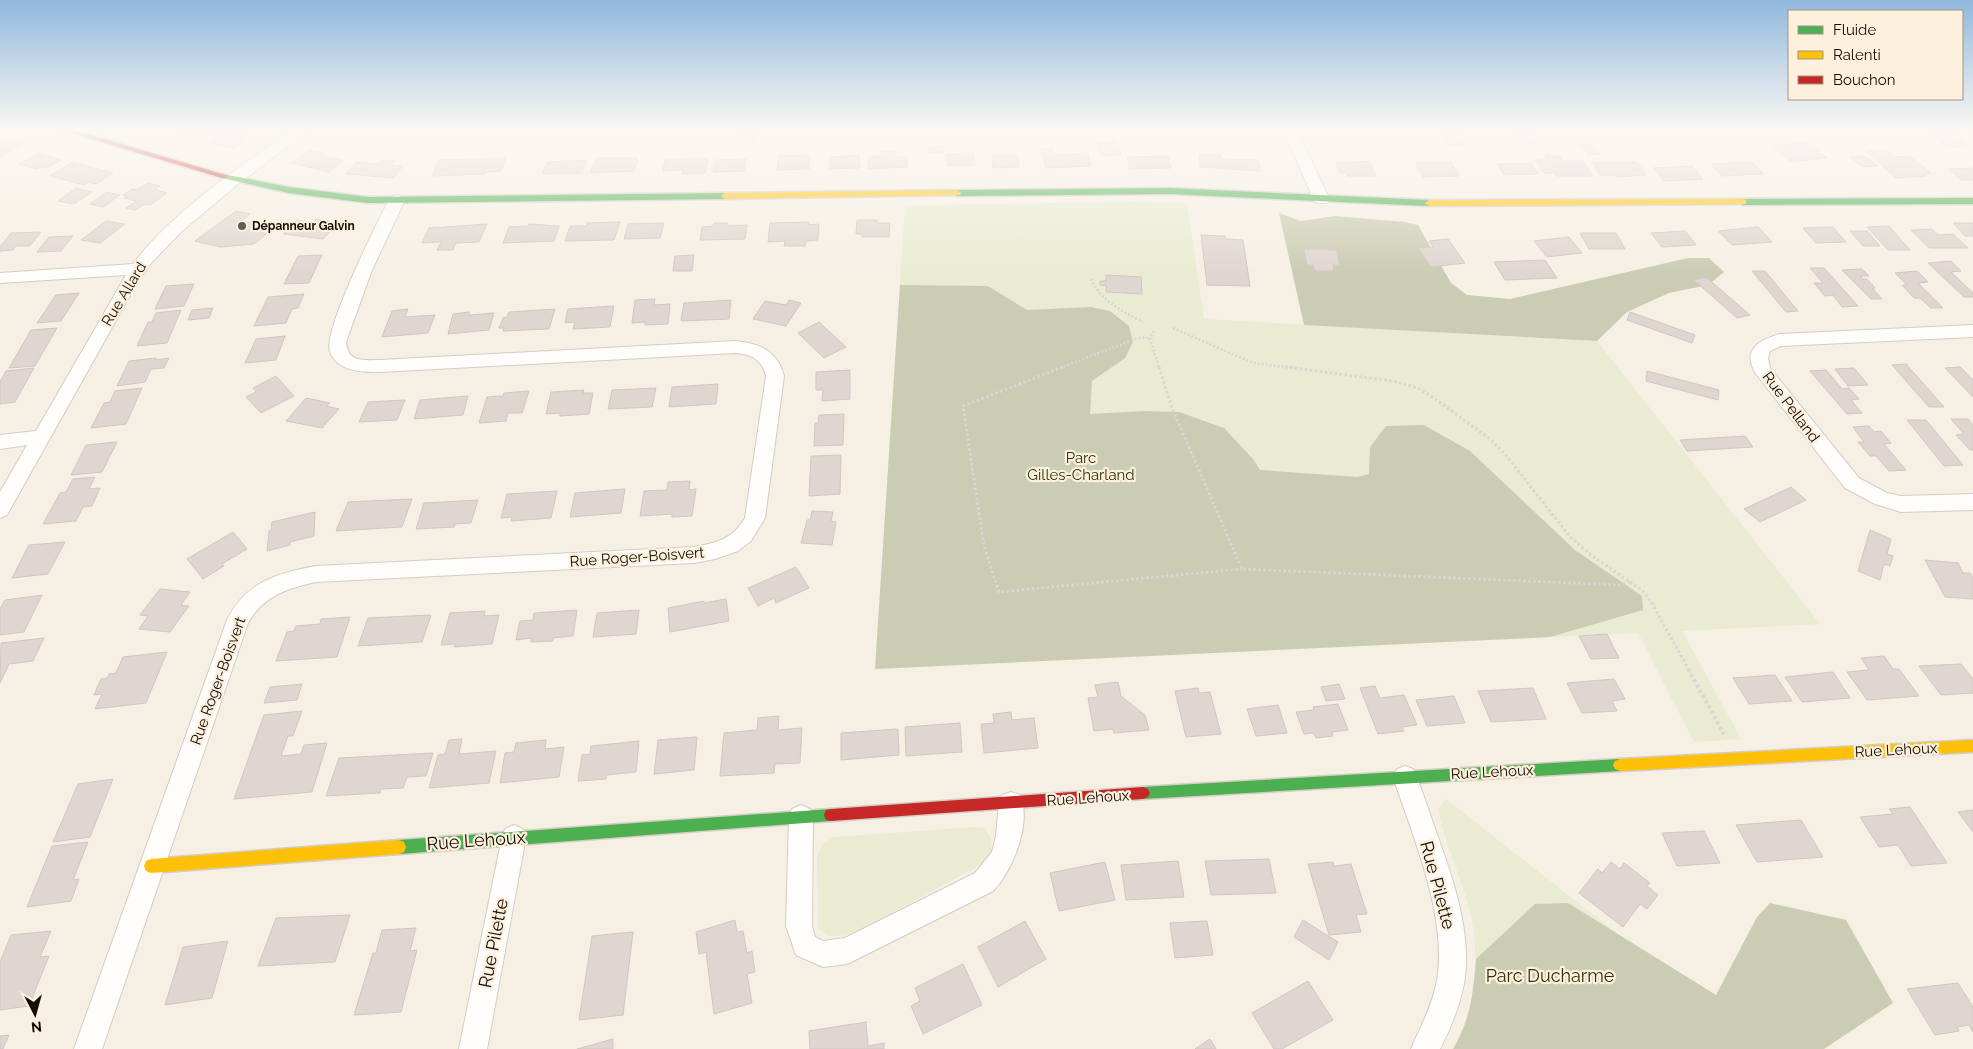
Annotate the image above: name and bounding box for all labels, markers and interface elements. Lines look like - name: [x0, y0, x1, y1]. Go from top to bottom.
- legend: [1788, 10, 1963, 100]
- text: Fluide: [1833, 21, 1876, 39]
- text: Ralenti: [1833, 46, 1881, 64]
- text: Bouchon: [1833, 71, 1895, 89]
- place label: Dépanneur Galvin: [252, 219, 355, 233]
- marker: Dépanneur Galvin: [236, 220, 248, 232]
- street label: Rue Allard: [98, 259, 150, 329]
- street label: Rue Pelland: [1759, 368, 1823, 446]
- park label: Parc Gilles-Charland: [1027, 449, 1135, 484]
- street label: Rue Roger-Boisvert: [569, 543, 705, 571]
- street label: Rue Roger-Boisvert: [186, 615, 250, 747]
- street label: Rue Lehoux: [1854, 739, 1938, 761]
- street label: Rue Lehoux: [1450, 761, 1534, 783]
- street label: Rue Lehoux: [1046, 786, 1130, 810]
- street label: Rue Lehoux: [426, 826, 526, 854]
- street label: Rue Pilette: [1416, 839, 1460, 932]
- street label: Rue Pilette: [474, 896, 512, 989]
- park label: Parc Ducharme: [1486, 965, 1615, 986]
- north arrow: [10, 989, 60, 1039]
- text: N: [30, 1018, 43, 1035]

